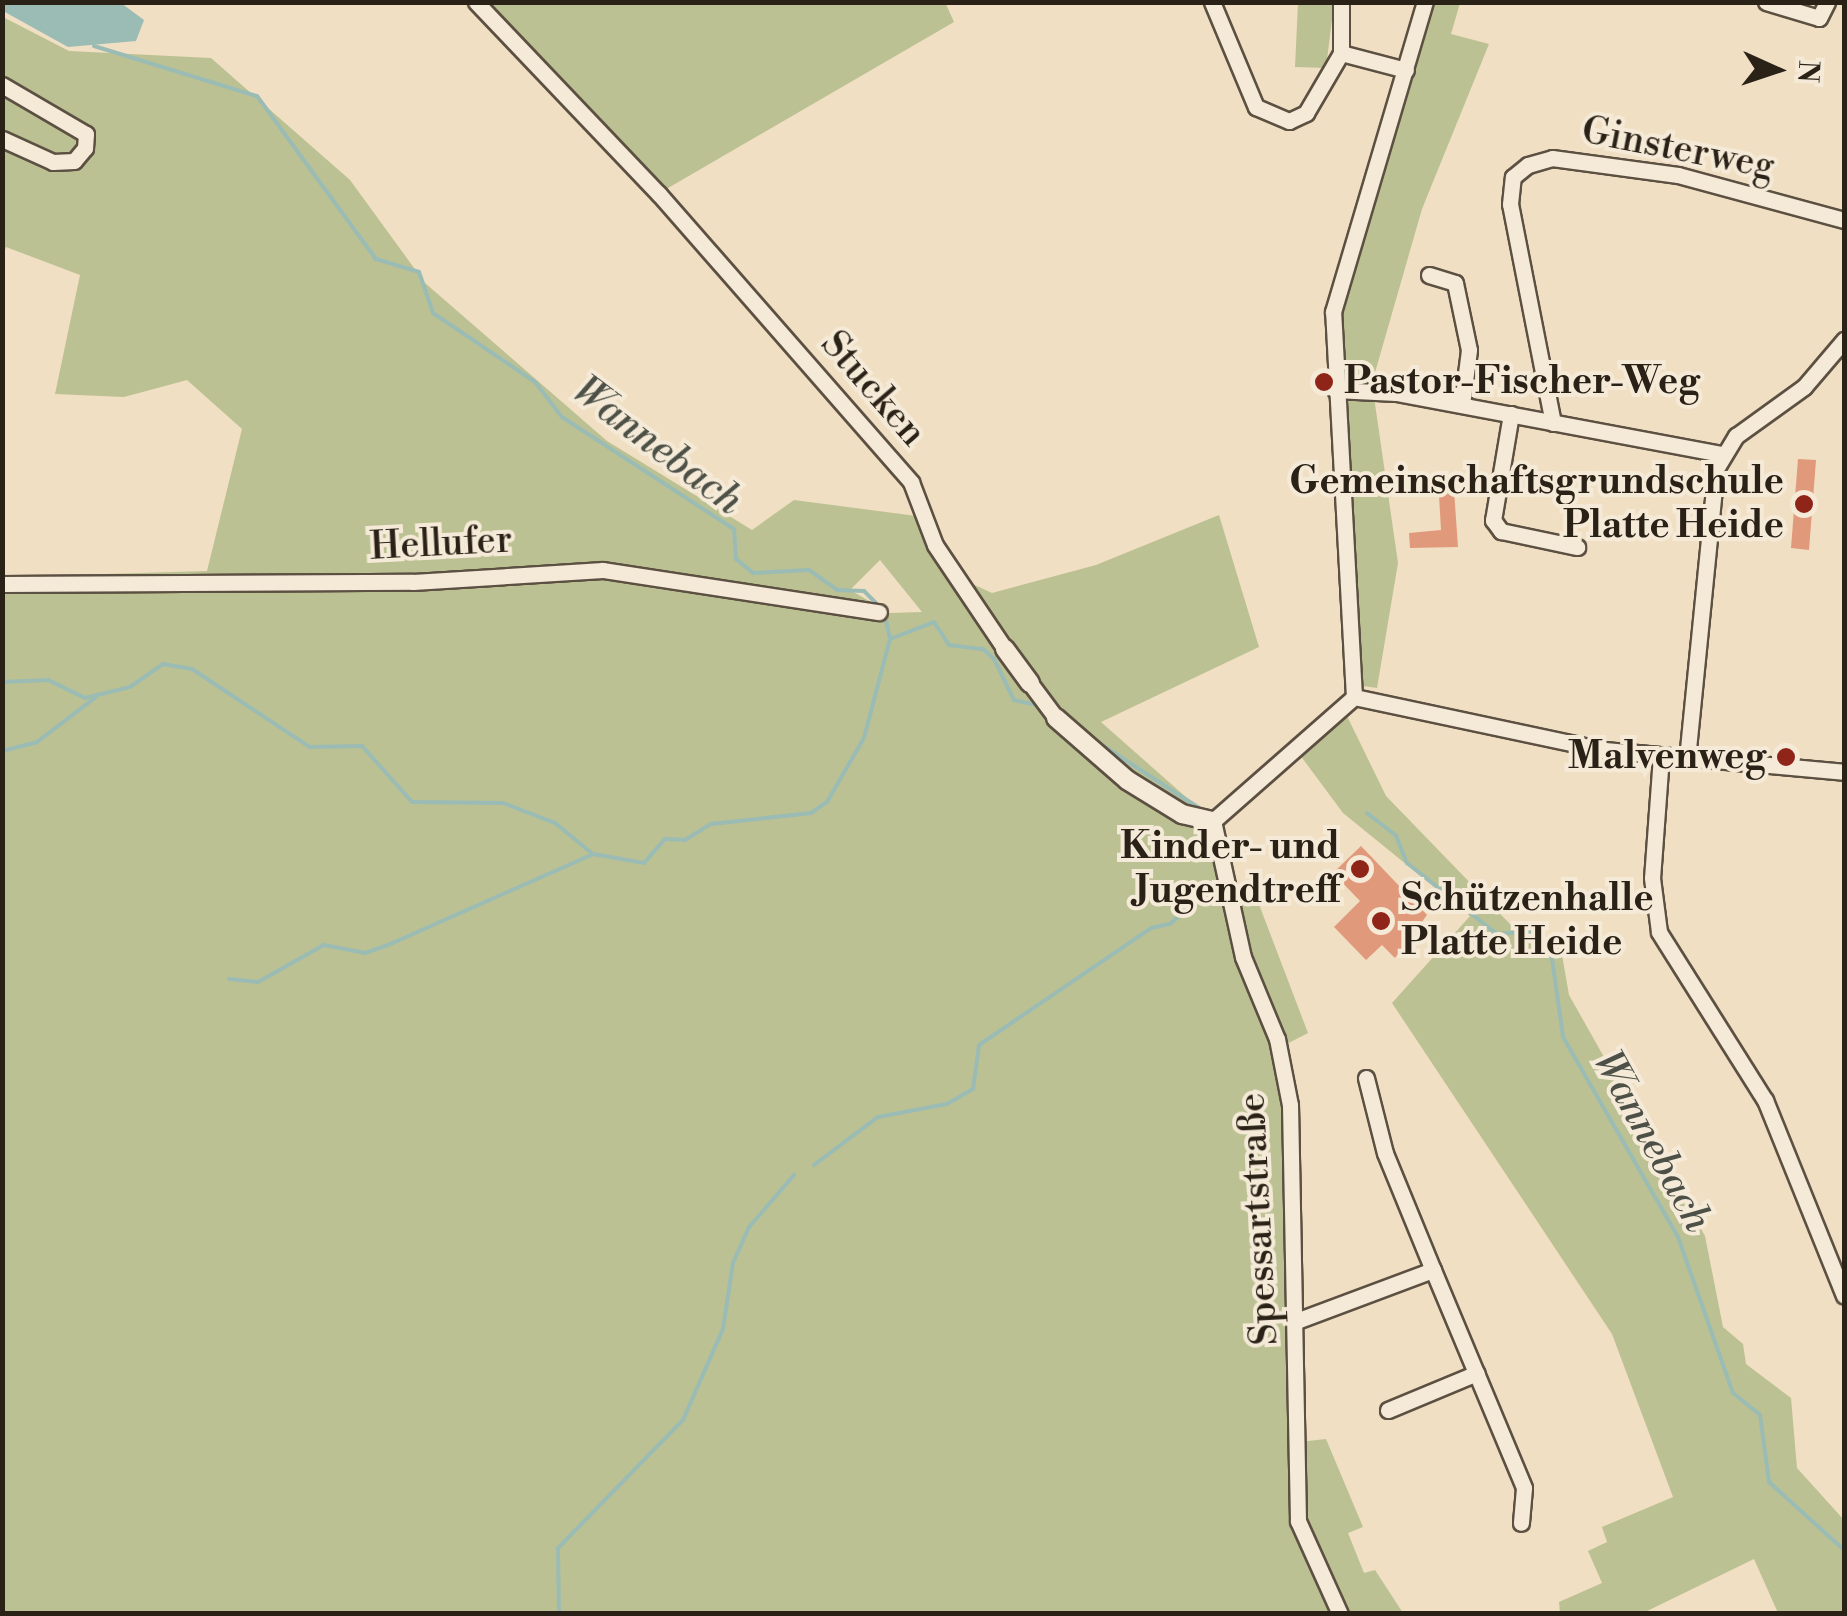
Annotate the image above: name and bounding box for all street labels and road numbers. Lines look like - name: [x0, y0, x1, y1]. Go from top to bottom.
- street label: Ginsterweg: [1578, 108, 1778, 190]
- street label: Stucken: [811, 322, 935, 456]
- street label: Hellufer: [369, 518, 513, 570]
- street label: Spessartstraße: [1230, 1092, 1288, 1346]

